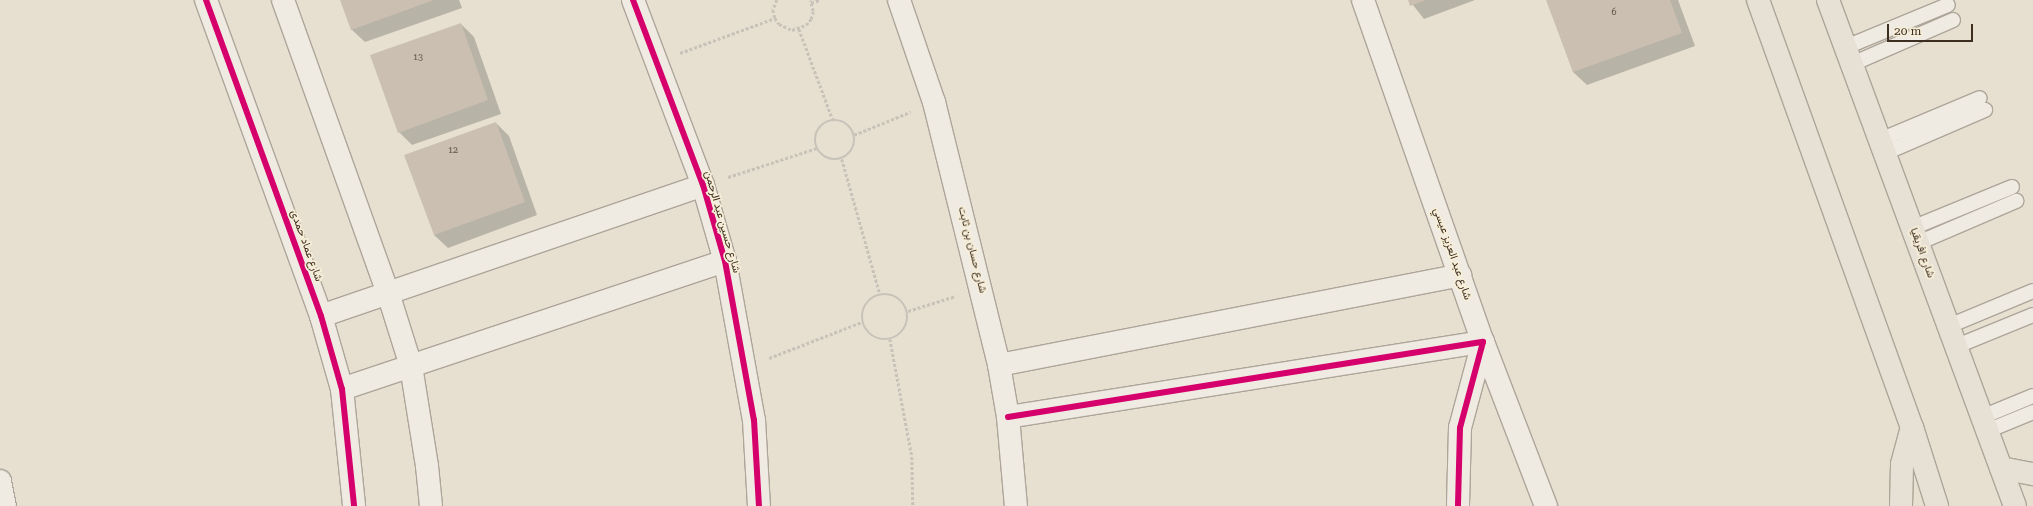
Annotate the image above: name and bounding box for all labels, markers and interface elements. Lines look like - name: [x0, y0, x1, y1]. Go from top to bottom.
- house number: 6: [1611, 7, 1617, 17]
- scale bar: [1889, 16, 1975, 42]
- text: 20 m: [1894, 24, 1921, 38]
- house number: 13: [413, 52, 423, 62]
- house number: 12: [448, 145, 458, 155]
- street label: شارع حسين عبد الرحمن: [701, 169, 743, 275]
- street label: شارع حسان بن ثابت: [955, 205, 989, 295]
- street label: شارع عبد العزيز عيسي: [1430, 206, 1474, 302]
- street label: شارع عماد حمدى: [287, 208, 325, 284]
- street label: شارع افريقيا: [1907, 226, 1937, 280]

